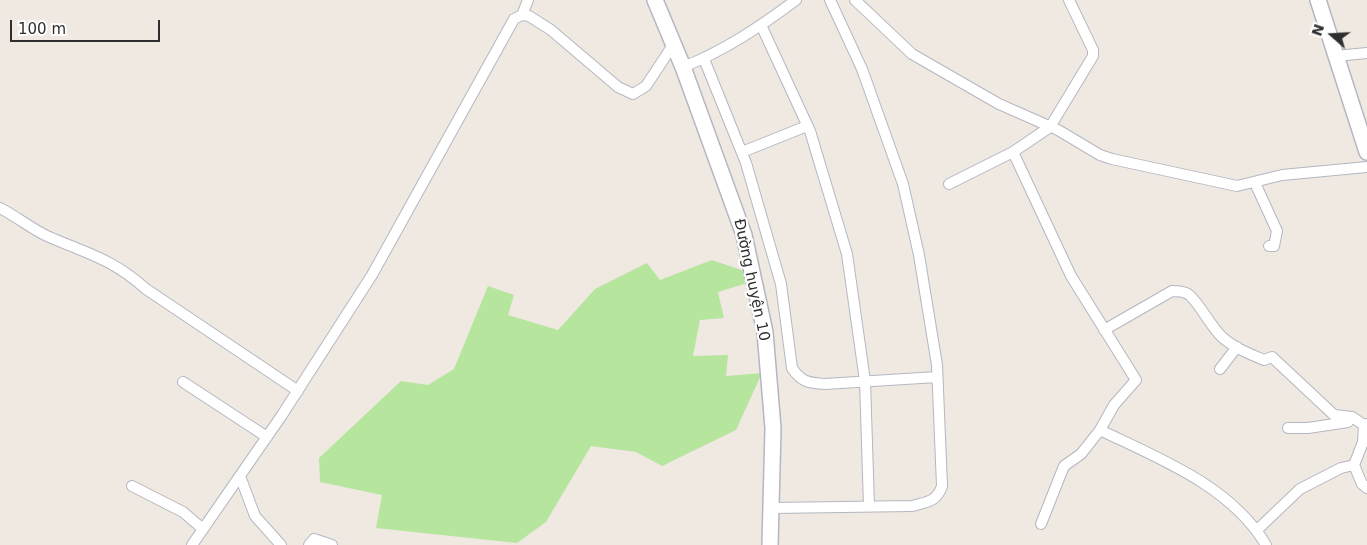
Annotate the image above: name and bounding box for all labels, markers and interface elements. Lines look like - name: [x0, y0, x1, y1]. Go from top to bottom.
- scale bar: [12, 10, 162, 42]
- north arrow: [1307, 10, 1357, 60]
- text: 100 m: [18, 20, 66, 38]
- text: N: [1308, 22, 1327, 38]
- street label: Đường huyện 10: [729, 217, 773, 343]

